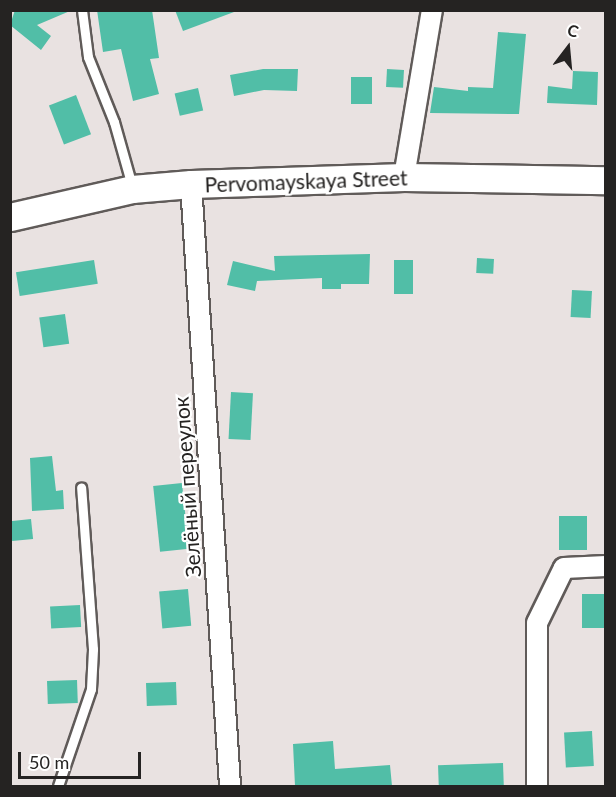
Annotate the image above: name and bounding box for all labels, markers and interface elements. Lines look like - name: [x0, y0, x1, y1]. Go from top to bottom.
- north arrow: [538, 18, 598, 78]
- text: С: [565, 20, 581, 41]
- street label: Pervomayskaya Street: [204, 165, 408, 197]
- street label: Зелёный переулок: [168, 396, 206, 578]
- scale bar: [21, 740, 144, 778]
- text: 50 m: [29, 751, 69, 773]

